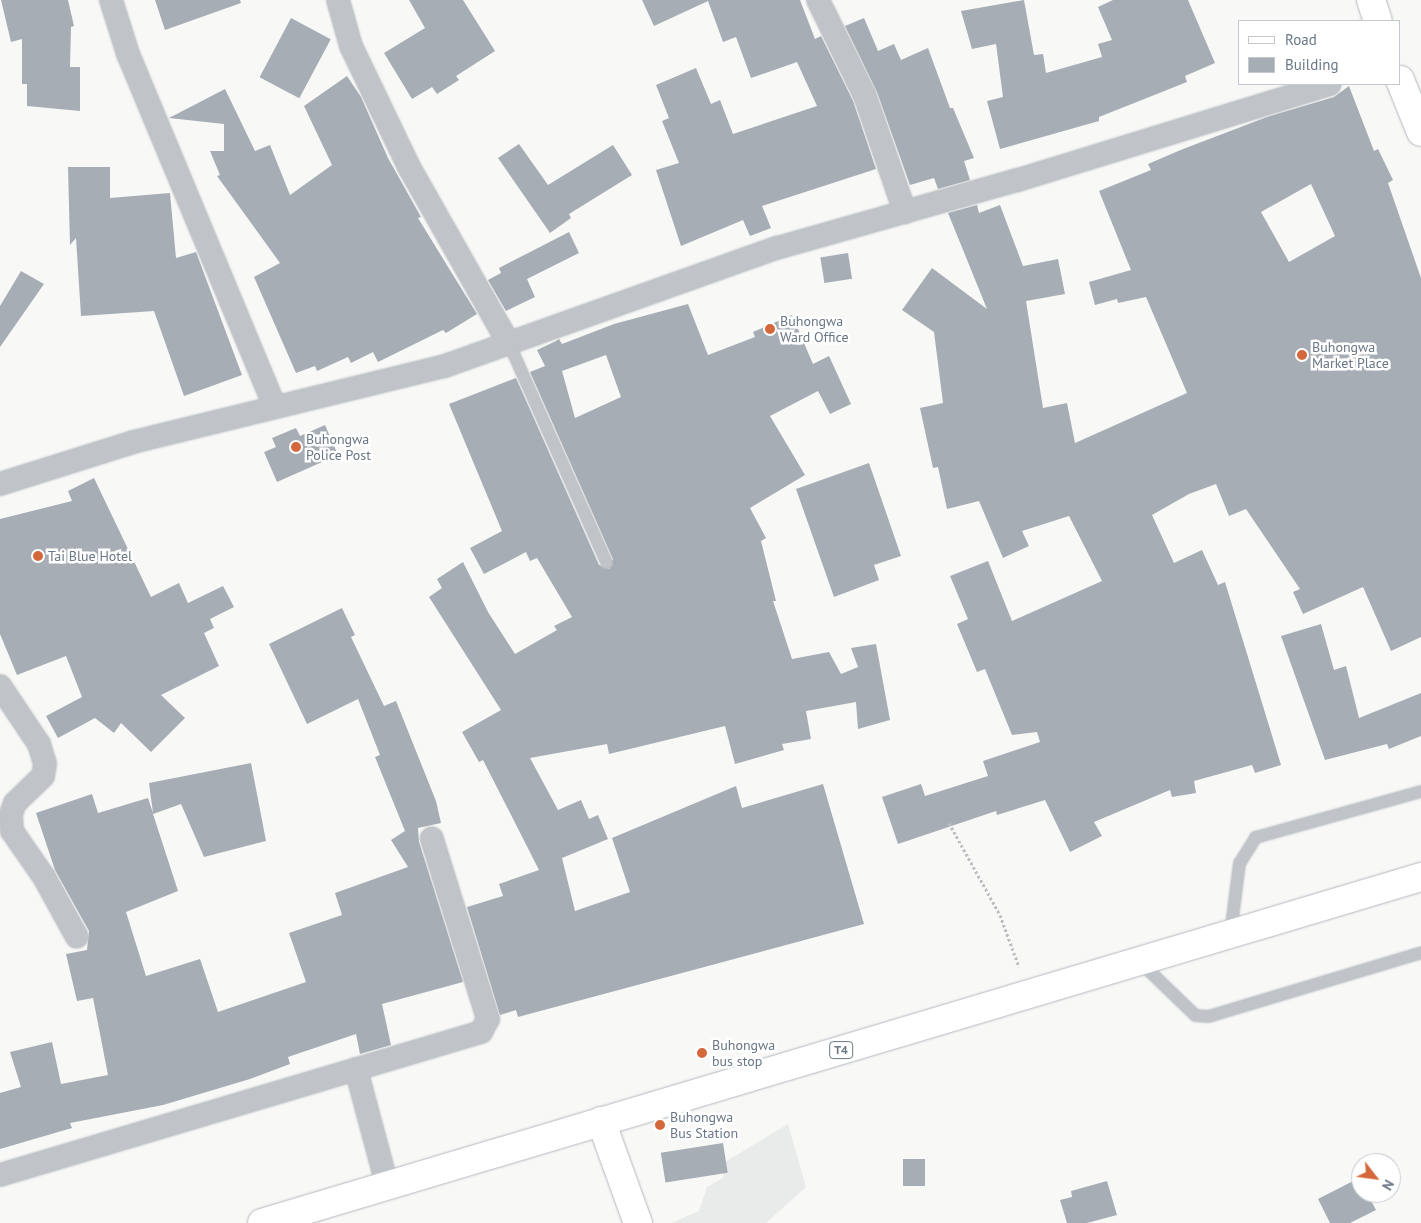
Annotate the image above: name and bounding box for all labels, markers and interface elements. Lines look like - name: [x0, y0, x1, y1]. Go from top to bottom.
- legend: [1238, 20, 1401, 85]
- text: Road: [1285, 30, 1317, 49]
- text: Building: [1285, 55, 1339, 74]
- place label: Buhongwa Ward Office: [780, 313, 849, 346]
- marker: Buhongwa Ward Office: [764, 323, 776, 335]
- place label: Buhongwa Market Place: [1312, 339, 1389, 372]
- marker: Buhongwa Market Place: [1296, 349, 1308, 361]
- place label: Buhongwa Police Post: [306, 431, 371, 464]
- marker: Buhongwa Police Post: [290, 441, 302, 453]
- place label: Tai Blue Hotel: [48, 548, 132, 564]
- marker: Tai Blue Hotel: [32, 550, 44, 562]
- place label: Buhongwa bus stop: [712, 1037, 775, 1070]
- road number: T4: [828, 1040, 854, 1060]
- marker: Buhongwa bus stop: [696, 1047, 708, 1059]
- place label: Buhongwa Bus Station: [670, 1109, 738, 1142]
- marker: Buhongwa Bus Station: [654, 1119, 666, 1131]
- north arrow: [1351, 1153, 1401, 1203]
- text: N: [1378, 1177, 1398, 1193]

